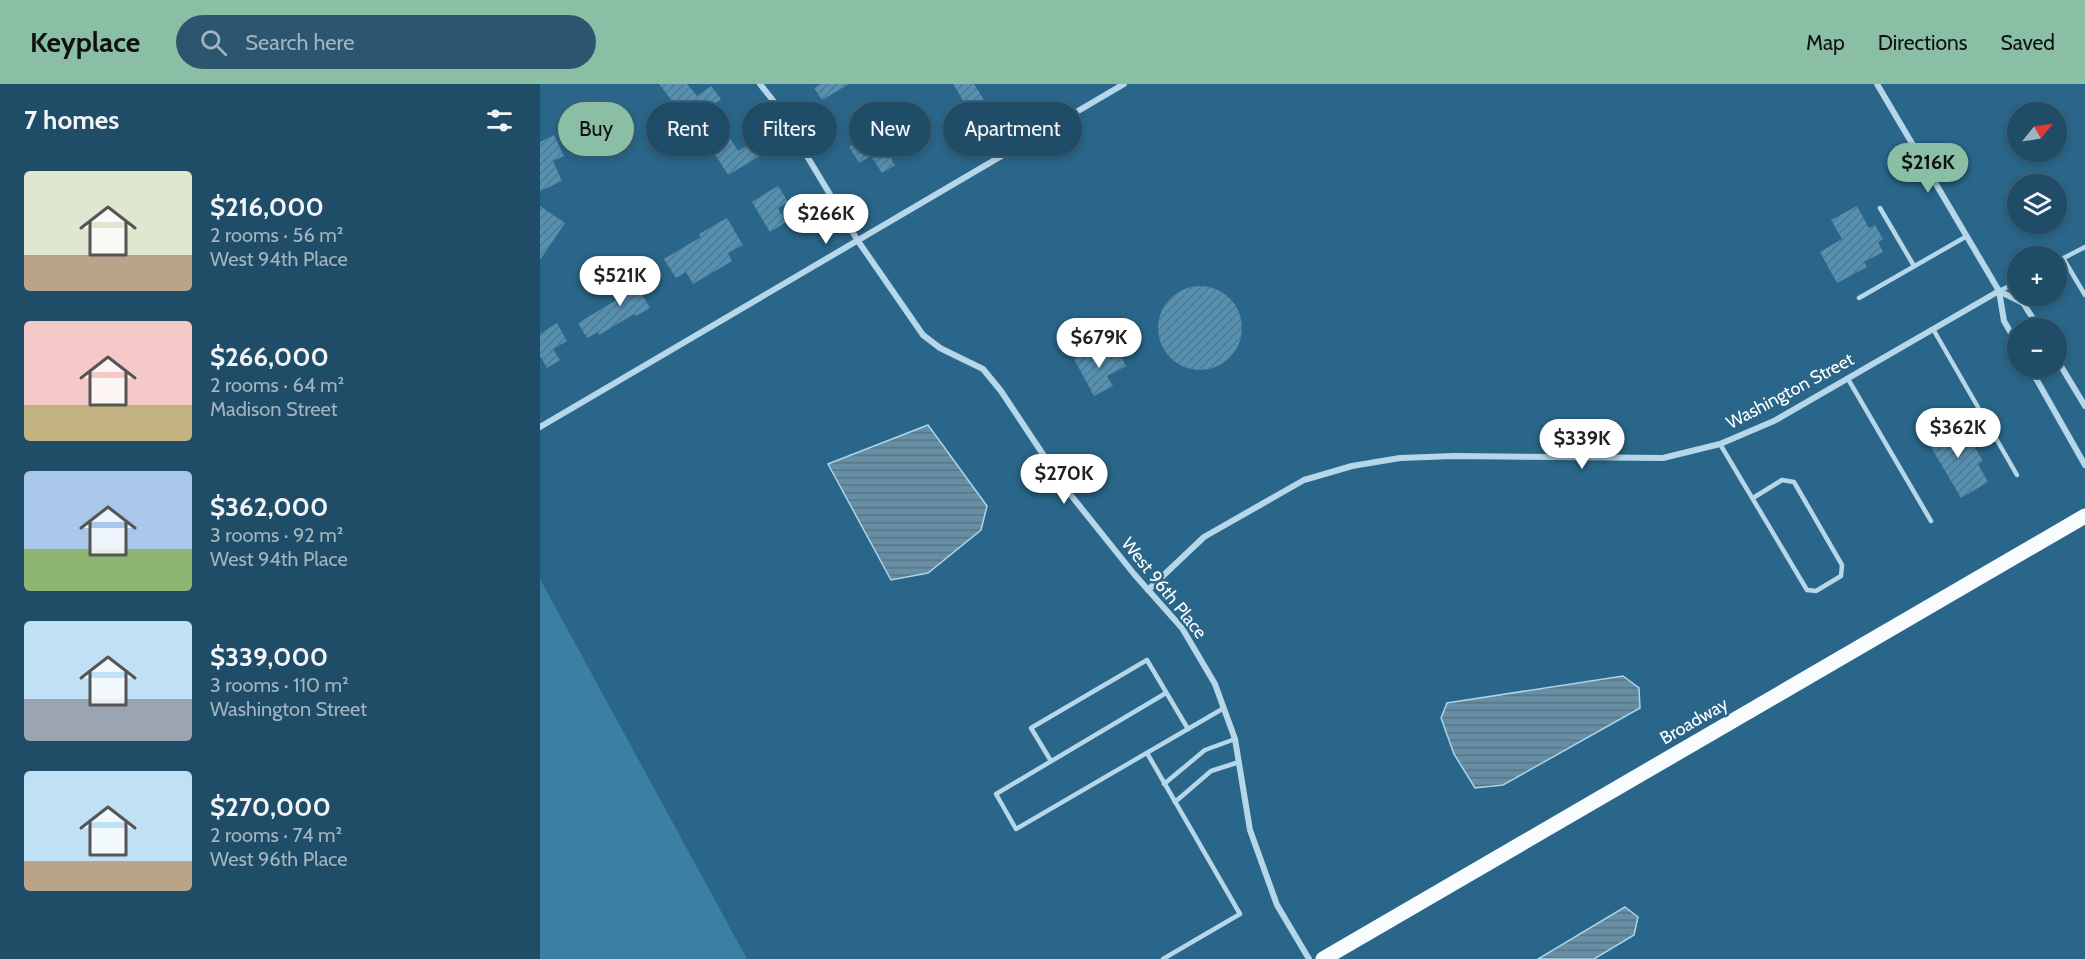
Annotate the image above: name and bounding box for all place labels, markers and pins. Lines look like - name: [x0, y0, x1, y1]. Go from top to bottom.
- pin: $216K: [1886, 143, 1970, 194]
- pin: $266K: [784, 194, 868, 245]
- pin: $521K: [578, 256, 662, 307]
- pin: $679K: [1057, 318, 1141, 369]
- pin: $362K: [1916, 408, 2000, 459]
- pin: $339K: [1540, 419, 1624, 470]
- pin: $270K: [1022, 454, 1106, 505]

